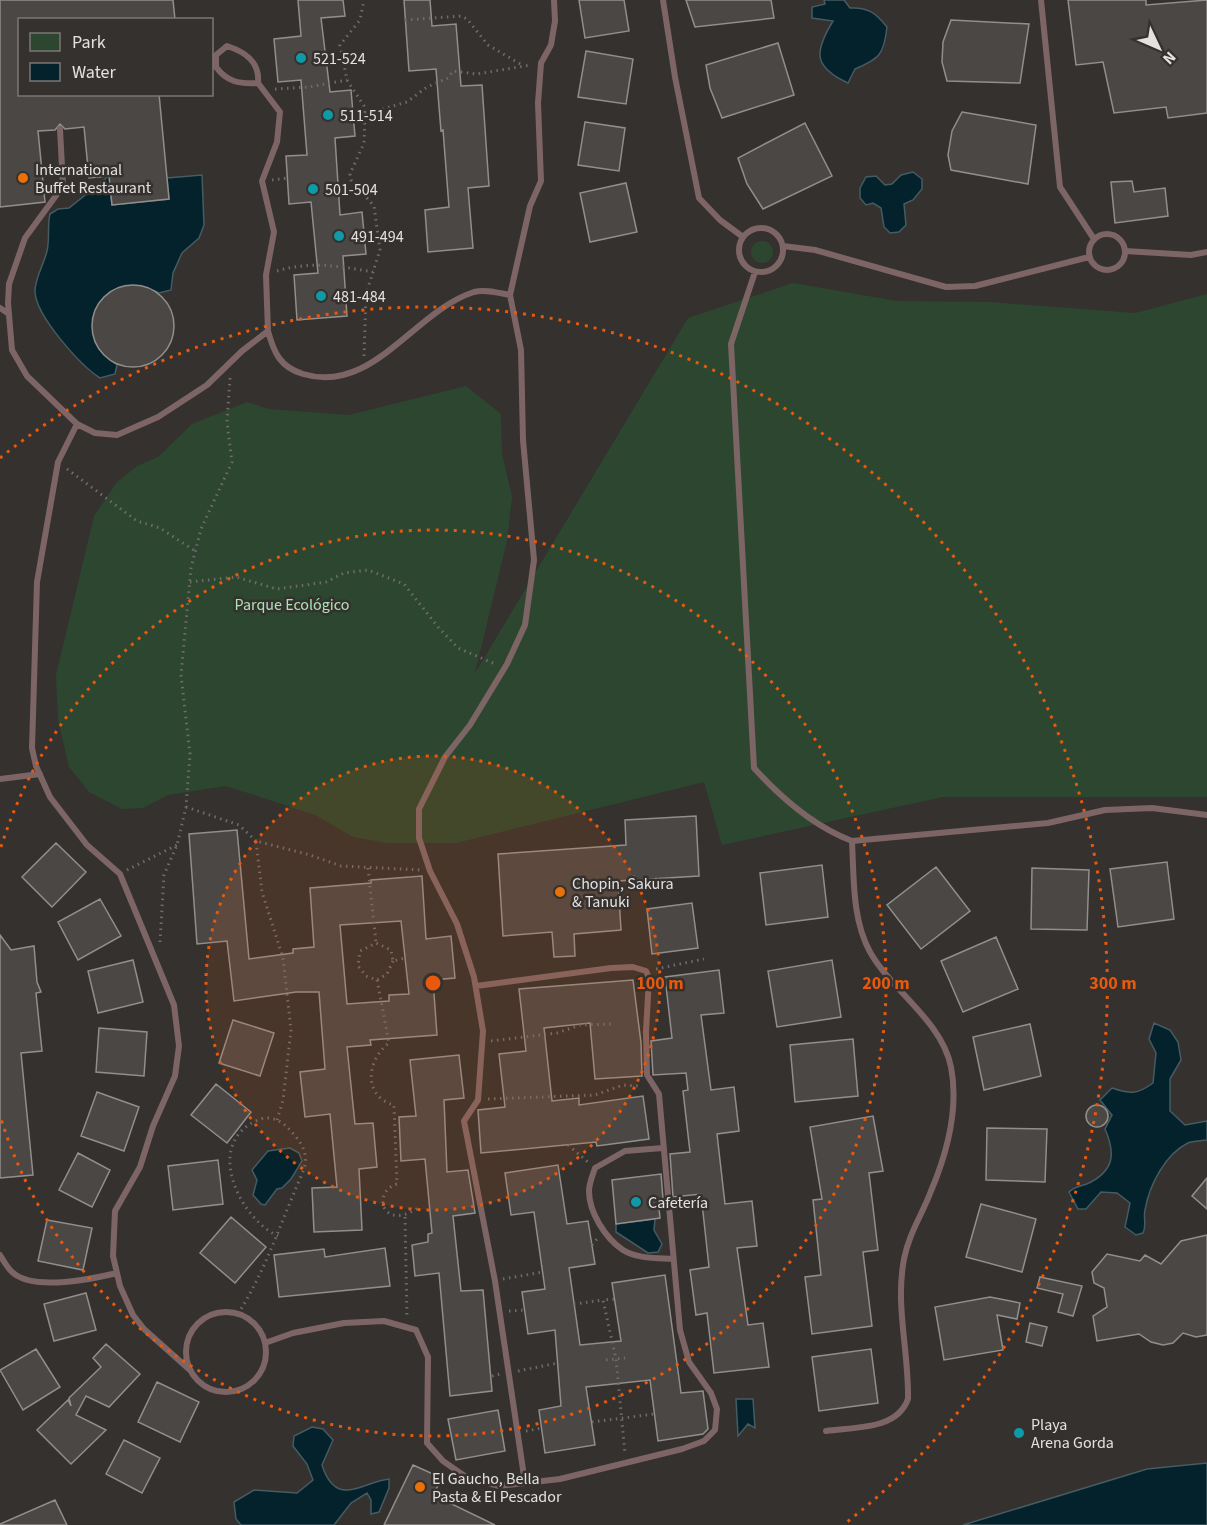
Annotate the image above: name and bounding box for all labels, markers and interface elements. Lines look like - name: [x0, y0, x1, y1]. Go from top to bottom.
- legend: [18, 18, 213, 96]
- north arrow: [1129, 18, 1189, 78]
- text: Park: [72, 30, 106, 55]
- text: N: [1157, 46, 1181, 69]
- place label: 521-524: [313, 48, 366, 70]
- marker: 521-524: [294, 51, 308, 65]
- text: Water: [72, 60, 116, 85]
- place label: 511-514: [340, 105, 393, 127]
- marker: 511-514: [321, 108, 335, 122]
- place label: International Buffet Restaurant: [35, 159, 152, 199]
- marker: International Buffet Restaurant: [16, 171, 30, 185]
- place label: 501-504: [325, 179, 378, 201]
- marker: 501-504: [306, 182, 320, 196]
- place label: 491-494: [351, 226, 404, 248]
- marker: 491-494: [332, 229, 346, 243]
- place label: 481-484: [333, 286, 386, 308]
- marker: 481-484: [314, 289, 328, 303]
- park label: Parque Ecológico: [235, 594, 349, 616]
- place label: Chopin, Sakura & Tanuki: [572, 873, 674, 913]
- marker: Chopin, Sakura & Tanuki: [553, 885, 567, 899]
- text: 100 m: [636, 971, 684, 996]
- text: 200 m: [862, 971, 910, 996]
- text: 300 m: [1089, 971, 1137, 996]
- centre of rings: [423, 973, 443, 993]
- place label: Cafetería: [648, 1192, 708, 1214]
- marker: Cafetería: [629, 1195, 643, 1209]
- place label: Playa Arena Gorda: [1031, 1414, 1114, 1454]
- marker: Playa Arena Gorda: [1012, 1426, 1026, 1440]
- place label: El Gaucho, Bella Pasta & El Pescador: [432, 1468, 562, 1508]
- marker: El Gaucho, Bella Pasta & El Pescador: [413, 1480, 427, 1494]

